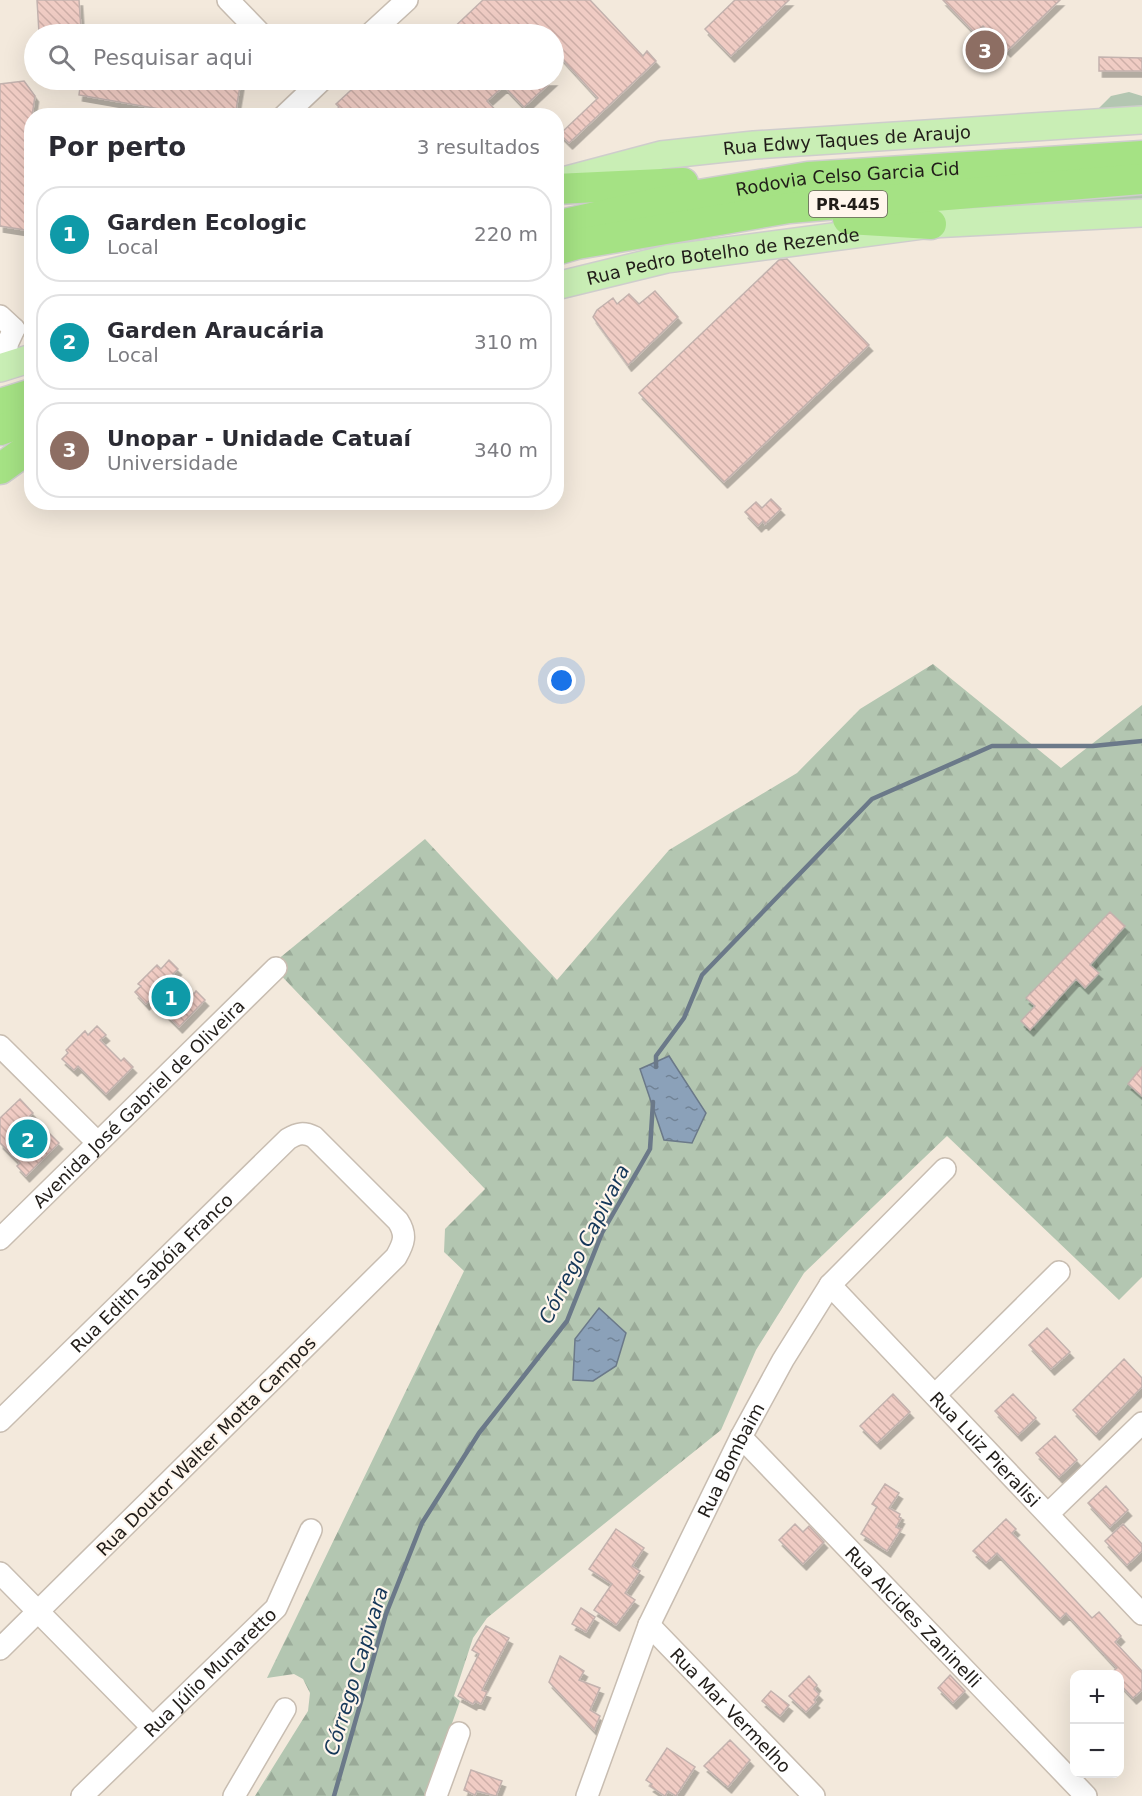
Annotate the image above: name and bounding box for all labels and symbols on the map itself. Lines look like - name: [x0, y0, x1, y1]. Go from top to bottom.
- pin: 3: [966, 28, 1004, 72]
- street label: Rua Edwy Taques de Araujo: [722, 121, 972, 159]
- street label: Rodovia Celso Garcia Cid: [734, 157, 960, 199]
- road number: PR-445: [809, 191, 887, 217]
- street label: Rua Pedro Botelho de Rezende: [584, 223, 861, 289]
- your location: [547, 666, 576, 695]
- pin: 1: [152, 974, 190, 1020]
- street label: Avenida José Gabriel de Oliveira: [28, 995, 249, 1212]
- pin: 2: [9, 1116, 48, 1162]
- water label: Córrego Capivara: [534, 1160, 634, 1328]
- street label: Rua Edith Sabóia Franco: [66, 1189, 237, 1357]
- street label: Rua Doutor Walter Motta Campos: [92, 1332, 320, 1560]
- street label: Rua Luiz Pieralisi: [926, 1387, 1045, 1511]
- street label: Rua Bombaim: [693, 1399, 768, 1521]
- street label: Rua Alcides Zaninelli: [841, 1542, 986, 1691]
- water label: Córrego Capivara: [319, 1584, 393, 1758]
- street label: Rua Júlio Munaretto: [139, 1603, 280, 1741]
- street label: Rua Mar Vermelho: [666, 1643, 796, 1776]

